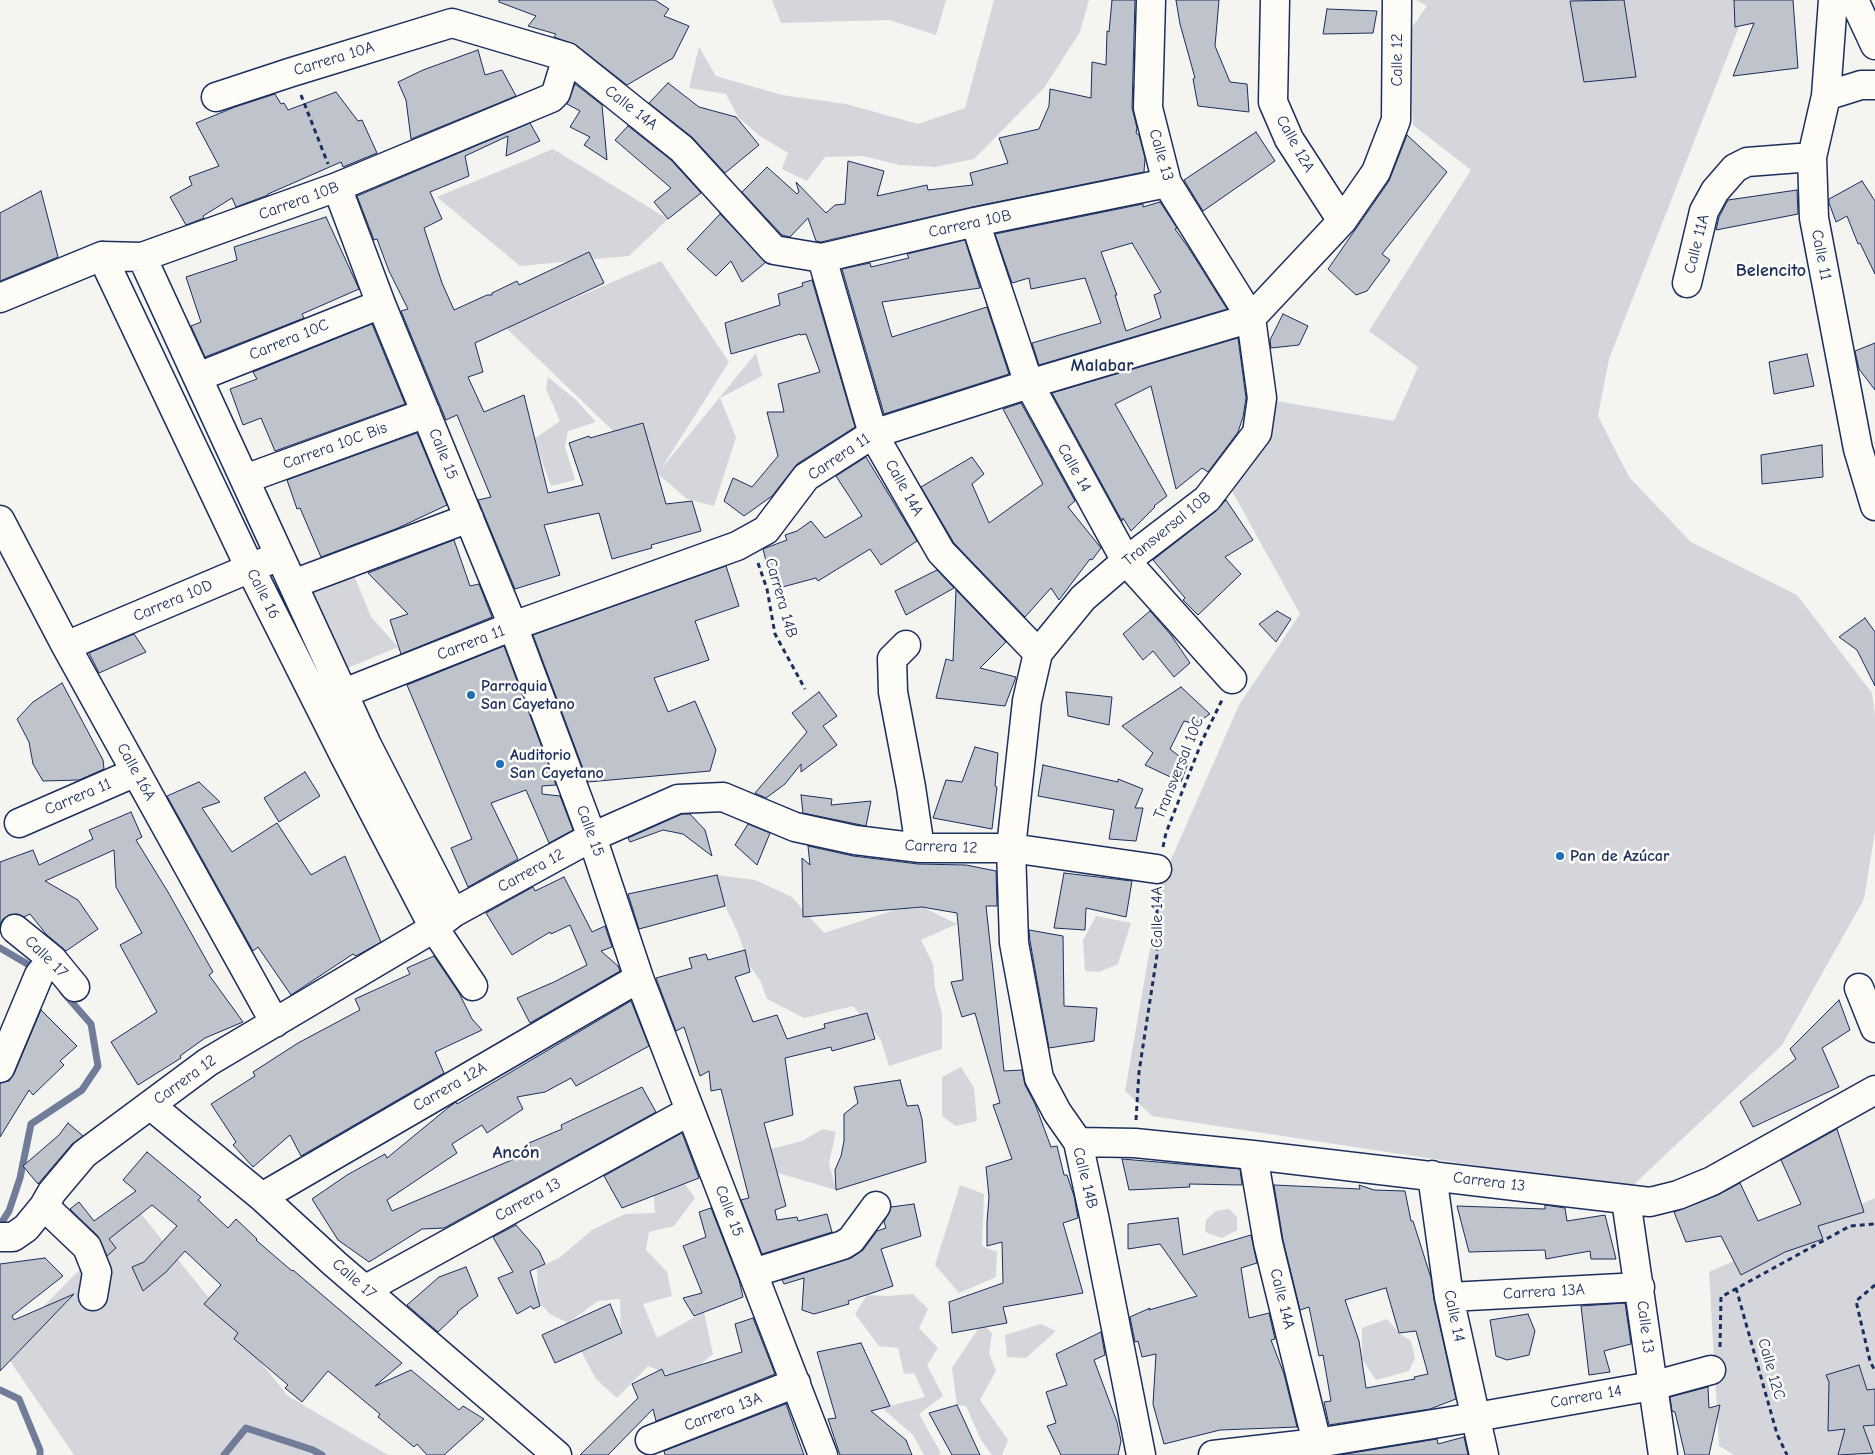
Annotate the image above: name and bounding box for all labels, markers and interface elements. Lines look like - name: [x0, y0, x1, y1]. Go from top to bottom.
- street label: Calle 12: [1387, 33, 1407, 87]
- street label: Carrera 10A: [291, 38, 377, 80]
- street label: Calle 14A: [601, 81, 661, 135]
- street label: Calle 12A: [1271, 112, 1319, 176]
- street label: Calle 13: [1144, 127, 1178, 183]
- street label: Carrera 10B: [256, 178, 342, 224]
- street label: Carrera 10B: [927, 206, 1013, 242]
- street label: Calle 11A: [1680, 212, 1714, 276]
- street label: Calle 11: [1807, 228, 1835, 282]
- district label: Belencito: [1736, 260, 1806, 282]
- street label: Carrera 10C: [246, 315, 332, 365]
- district label: Malabar: [1071, 355, 1133, 377]
- street label: Carrera 10C Bis: [280, 418, 390, 474]
- street label: Calle 15: [424, 426, 462, 482]
- street label: Carrera 11: [804, 429, 874, 485]
- street label: Calle 14: [1053, 440, 1095, 496]
- street label: Calle 14A: [881, 456, 927, 520]
- street label: Transversal 10B: [1119, 487, 1215, 571]
- street label: Carrera 14B: [760, 556, 802, 640]
- street label: Calle 16: [242, 566, 284, 622]
- street label: Carrera 10D: [130, 576, 216, 626]
- street label: Carrera 11: [435, 621, 507, 665]
- place label: Parroquia San Cayetano: [481, 676, 575, 714]
- marker: Parroquia San Cayetano: [465, 689, 477, 701]
- street label: Transversal 10C: [1150, 714, 1208, 822]
- street label: Calle 16A: [112, 740, 160, 804]
- place label: Auditorio San Cayetano: [510, 745, 604, 783]
- marker: Auditorio San Cayetano: [494, 758, 506, 770]
- street label: Carrera 11: [42, 774, 114, 820]
- street label: Calle 15: [572, 803, 608, 859]
- street label: Carrera 12: [904, 836, 978, 858]
- street label: Carrera 12: [494, 845, 568, 897]
- place label: Pan de Azúcar: [1570, 846, 1669, 866]
- marker: Pan de Azúcar: [1554, 850, 1566, 862]
- street label: Calle 14A: [1147, 886, 1167, 948]
- street label: Calle 17: [21, 932, 71, 982]
- street label: Carrera 12: [150, 1051, 220, 1109]
- street label: Carrera 12A: [410, 1058, 490, 1116]
- district label: Ancón: [492, 1142, 540, 1164]
- street label: Calle 14B: [1068, 1145, 1102, 1211]
- street label: Carrera 13: [1452, 1168, 1526, 1196]
- street label: Carrera 13: [492, 1174, 564, 1226]
- street label: Calle 15: [710, 1183, 748, 1239]
- street label: Calle 17: [328, 1255, 380, 1303]
- street label: Calle 14A: [1265, 1267, 1299, 1331]
- street label: Carrera 13A: [1503, 1280, 1585, 1304]
- street label: Calle 14: [1439, 1288, 1469, 1344]
- street label: Calle 13: [1632, 1300, 1658, 1354]
- street label: Calle 12C: [1753, 1336, 1789, 1402]
- street label: Carrera 14: [1549, 1381, 1623, 1413]
- street label: Carrera 13A: [681, 1388, 765, 1436]

